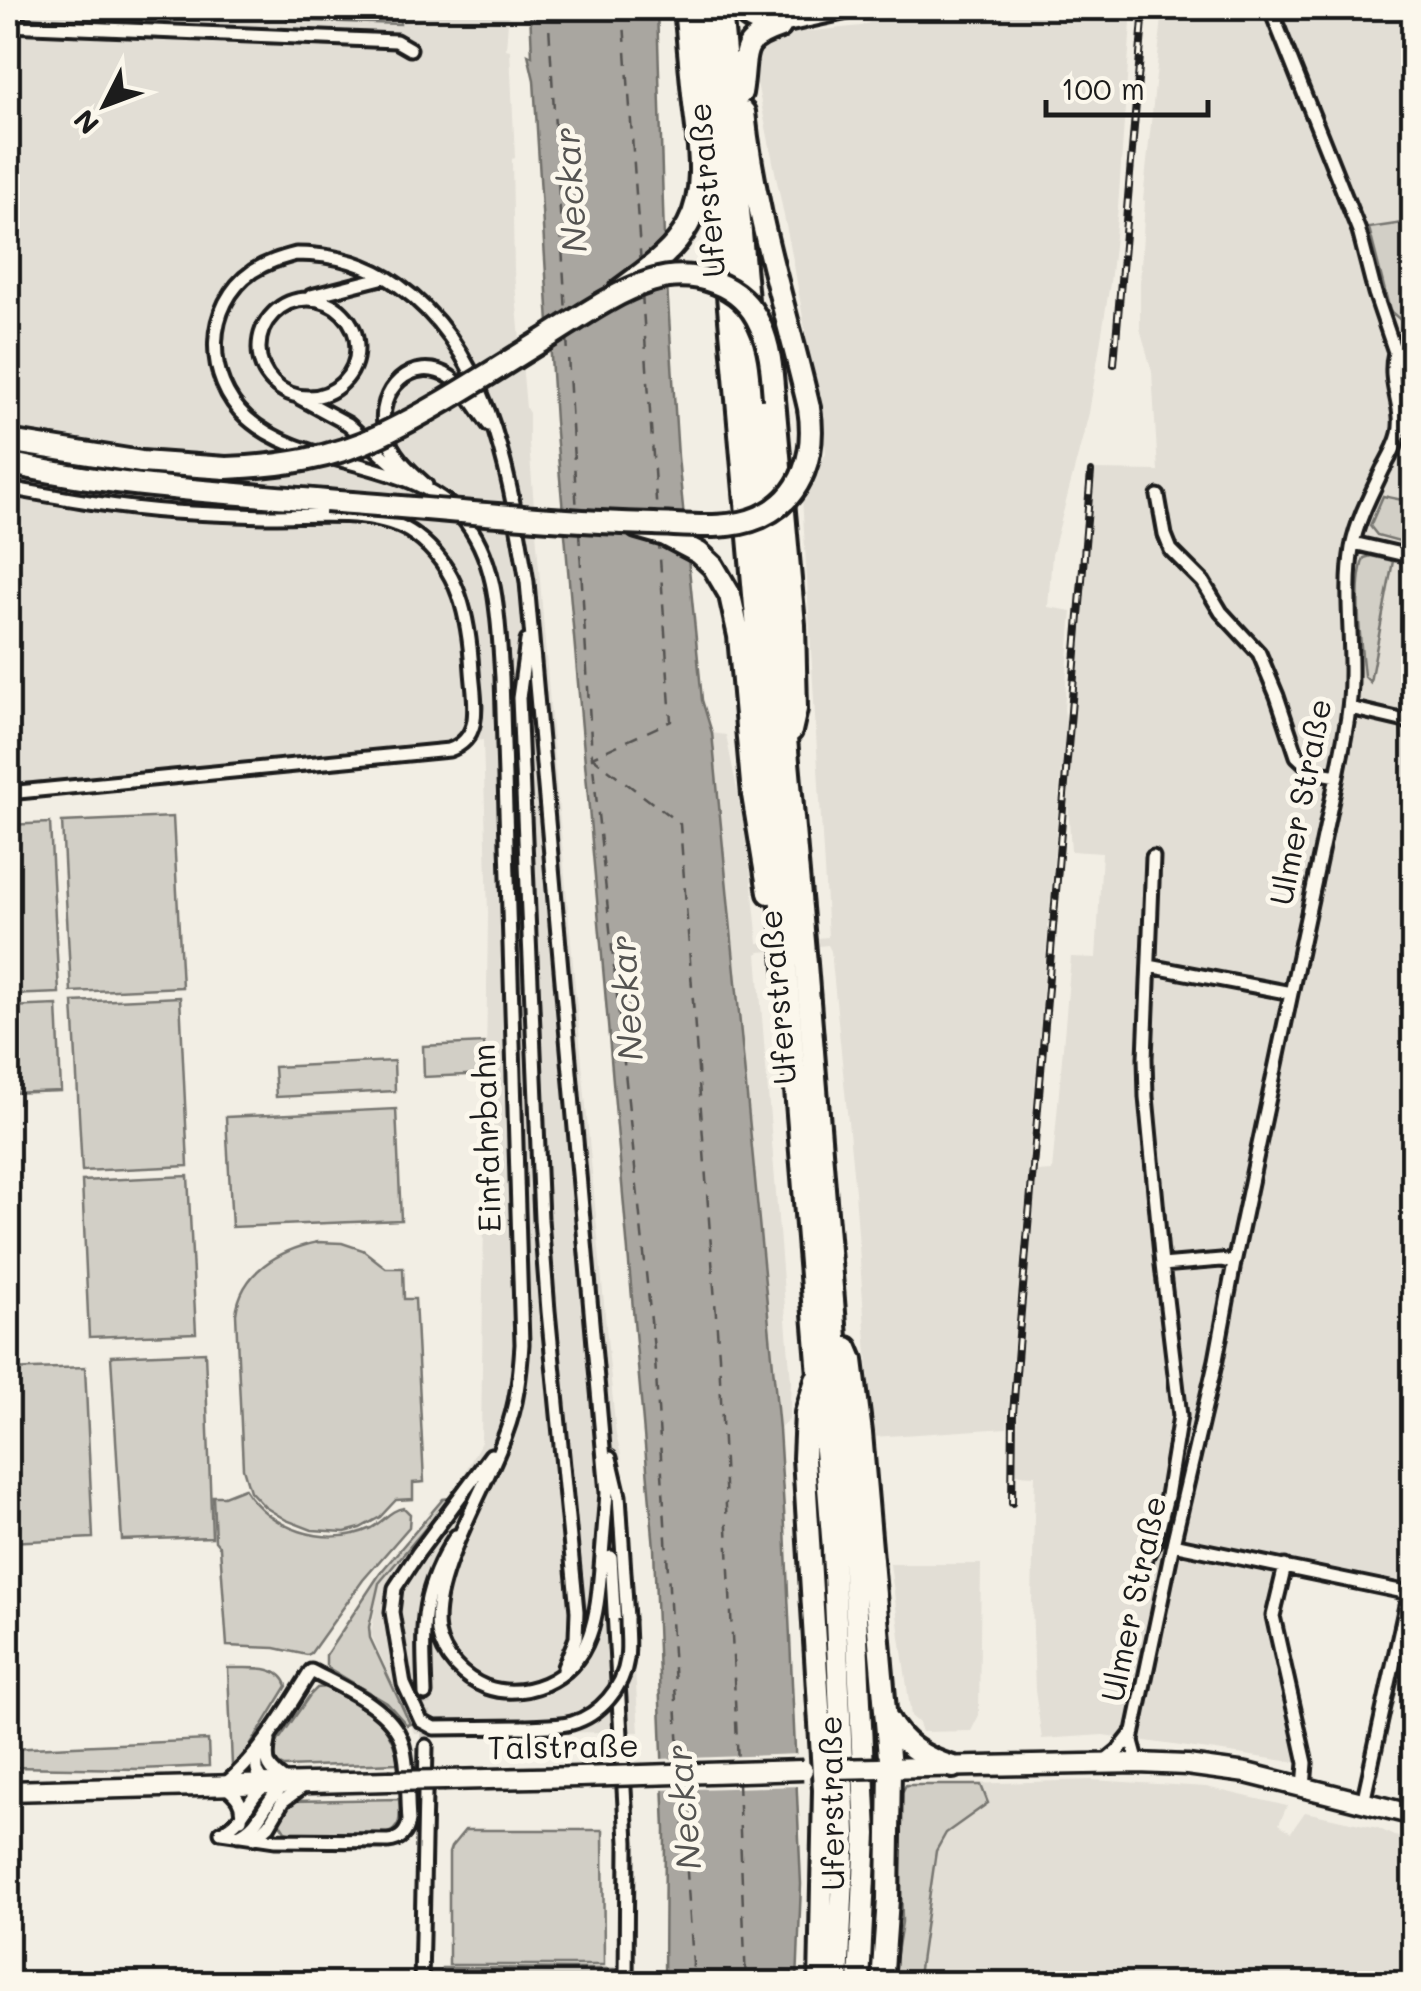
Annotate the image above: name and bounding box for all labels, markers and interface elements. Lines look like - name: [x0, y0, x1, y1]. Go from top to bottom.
- north arrow: [55, 55, 155, 155]
- scale bar: [1046, 55, 1208, 117]
- text: 100 m: [1061, 68, 1145, 108]
- street label: Uferstraße: [676, 101, 734, 279]
- text: N: [65, 102, 106, 142]
- water label: Neckar: [542, 126, 596, 255]
- street label: Ulmer Straße: [1258, 695, 1340, 908]
- street label: Uferstraße: [747, 908, 805, 1086]
- water label: Neckar: [598, 934, 652, 1063]
- street label: Einfahrbahn: [461, 1043, 509, 1233]
- street label: Ulmer Straße: [1090, 1492, 1174, 1705]
- street label: Uferstraße: [807, 1715, 853, 1891]
- street label: Talstraße: [487, 1723, 639, 1767]
- water label: Neckar: [654, 1742, 710, 1872]

